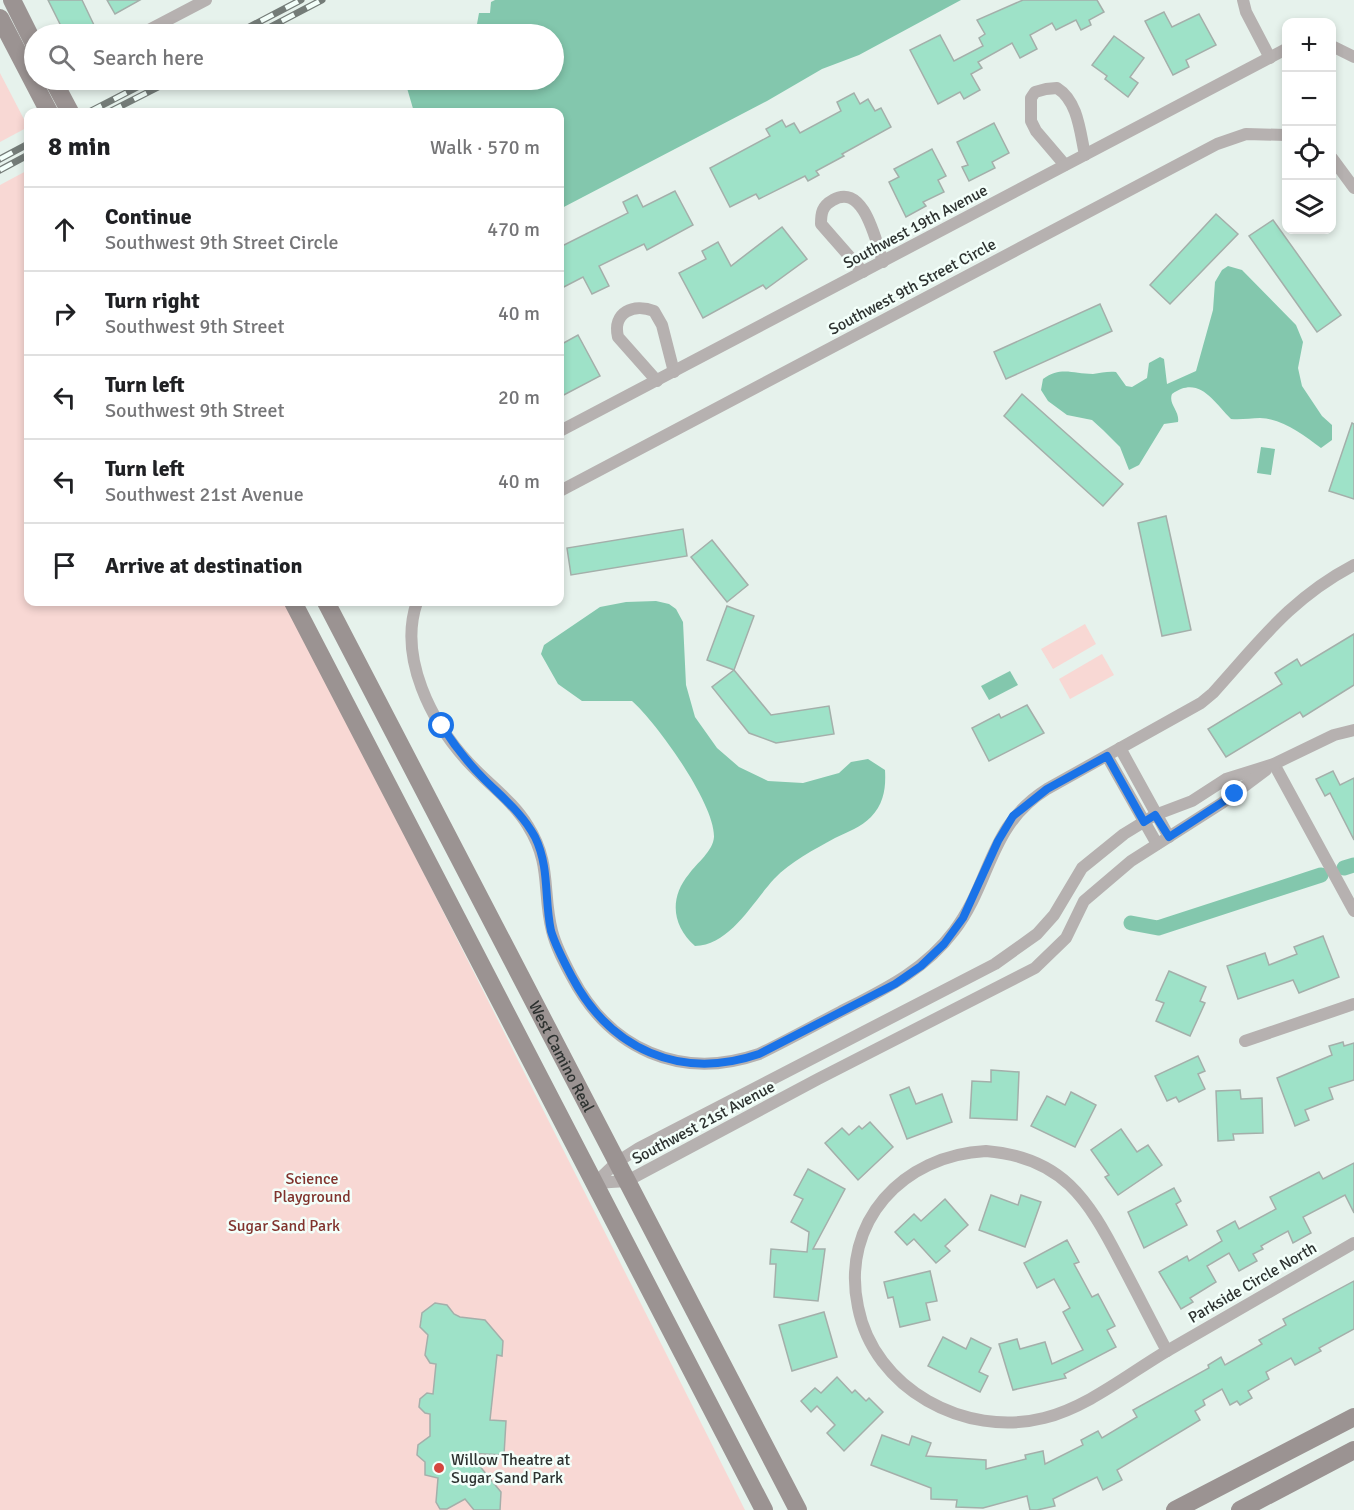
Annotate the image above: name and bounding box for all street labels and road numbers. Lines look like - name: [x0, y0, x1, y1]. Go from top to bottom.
- street label: Southwest 19th Avenue: [840, 180, 991, 273]
- street label: Southwest 9th Street Circle: [825, 234, 1000, 340]
- street label: West Camino Real: [524, 998, 599, 1116]
- street label: Southwest 21st Avenue: [629, 1077, 778, 1169]
- street label: Parkside Circle North: [1185, 1238, 1320, 1328]

